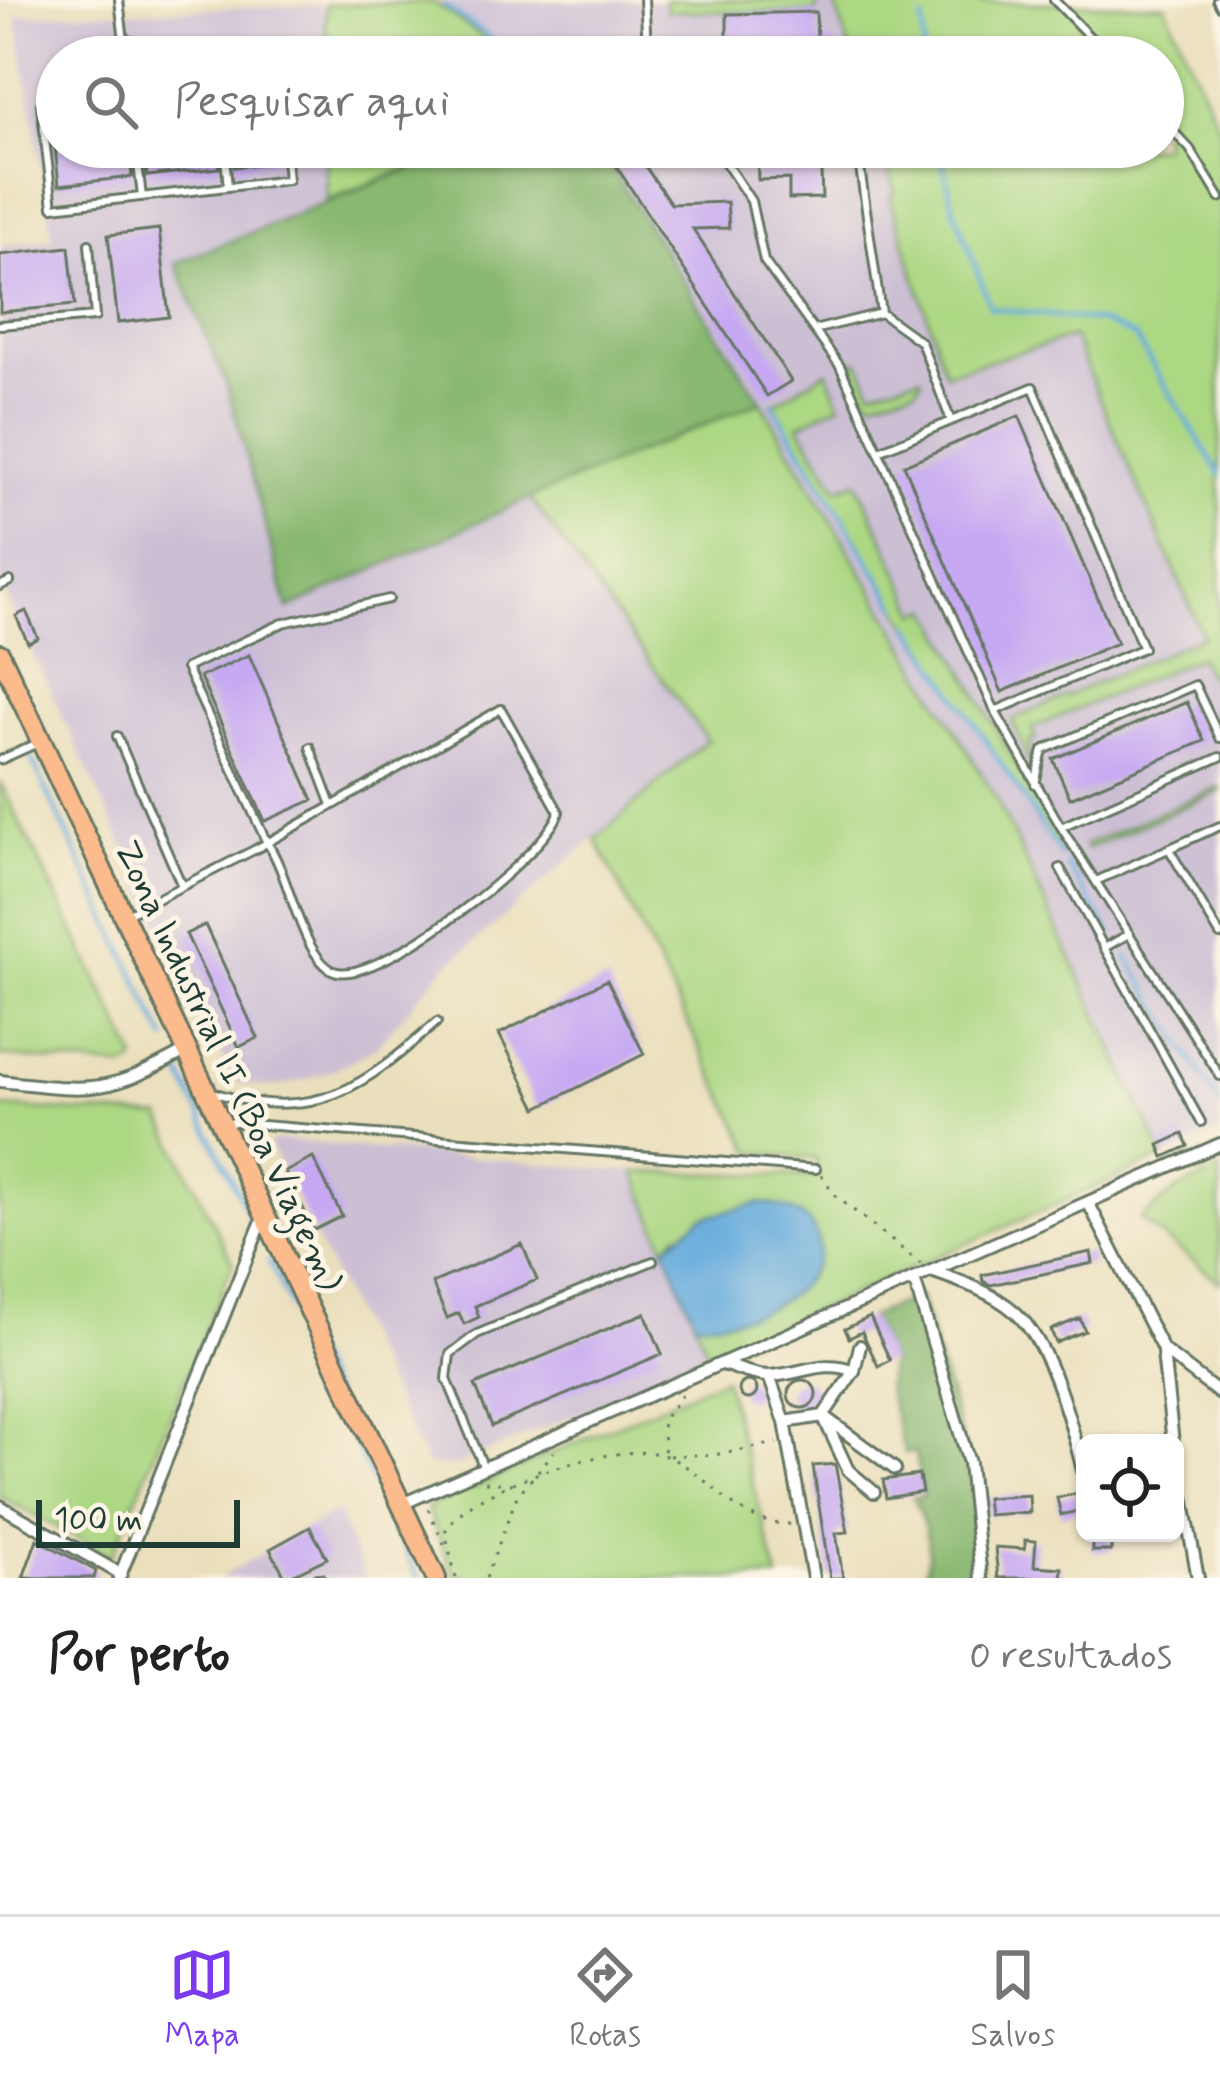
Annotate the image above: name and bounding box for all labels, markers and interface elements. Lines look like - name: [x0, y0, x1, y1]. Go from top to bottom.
- search box: [36, 36, 1184, 168]
- icon: search: [78, 69, 144, 135]
- text: Pesquisar aqui: [174, 73, 450, 132]
- street label: Zona Industrial II (Boa Viagem): [99, 833, 352, 1301]
- map controls: [1076, 1434, 1184, 1542]
- button: locate: [1076, 1434, 1184, 1542]
- scale bar: [36, 1494, 240, 1547]
- text: 100 m: [54, 1499, 143, 1543]
- text: Por perto: [48, 1623, 230, 1689]
- text: 0 resultados: [969, 1631, 1172, 1682]
- tab: Mapa: [165, 1942, 240, 2058]
- tab: Rotas: [569, 1942, 641, 2058]
- tab: Salvos: [970, 1942, 1055, 2058]

